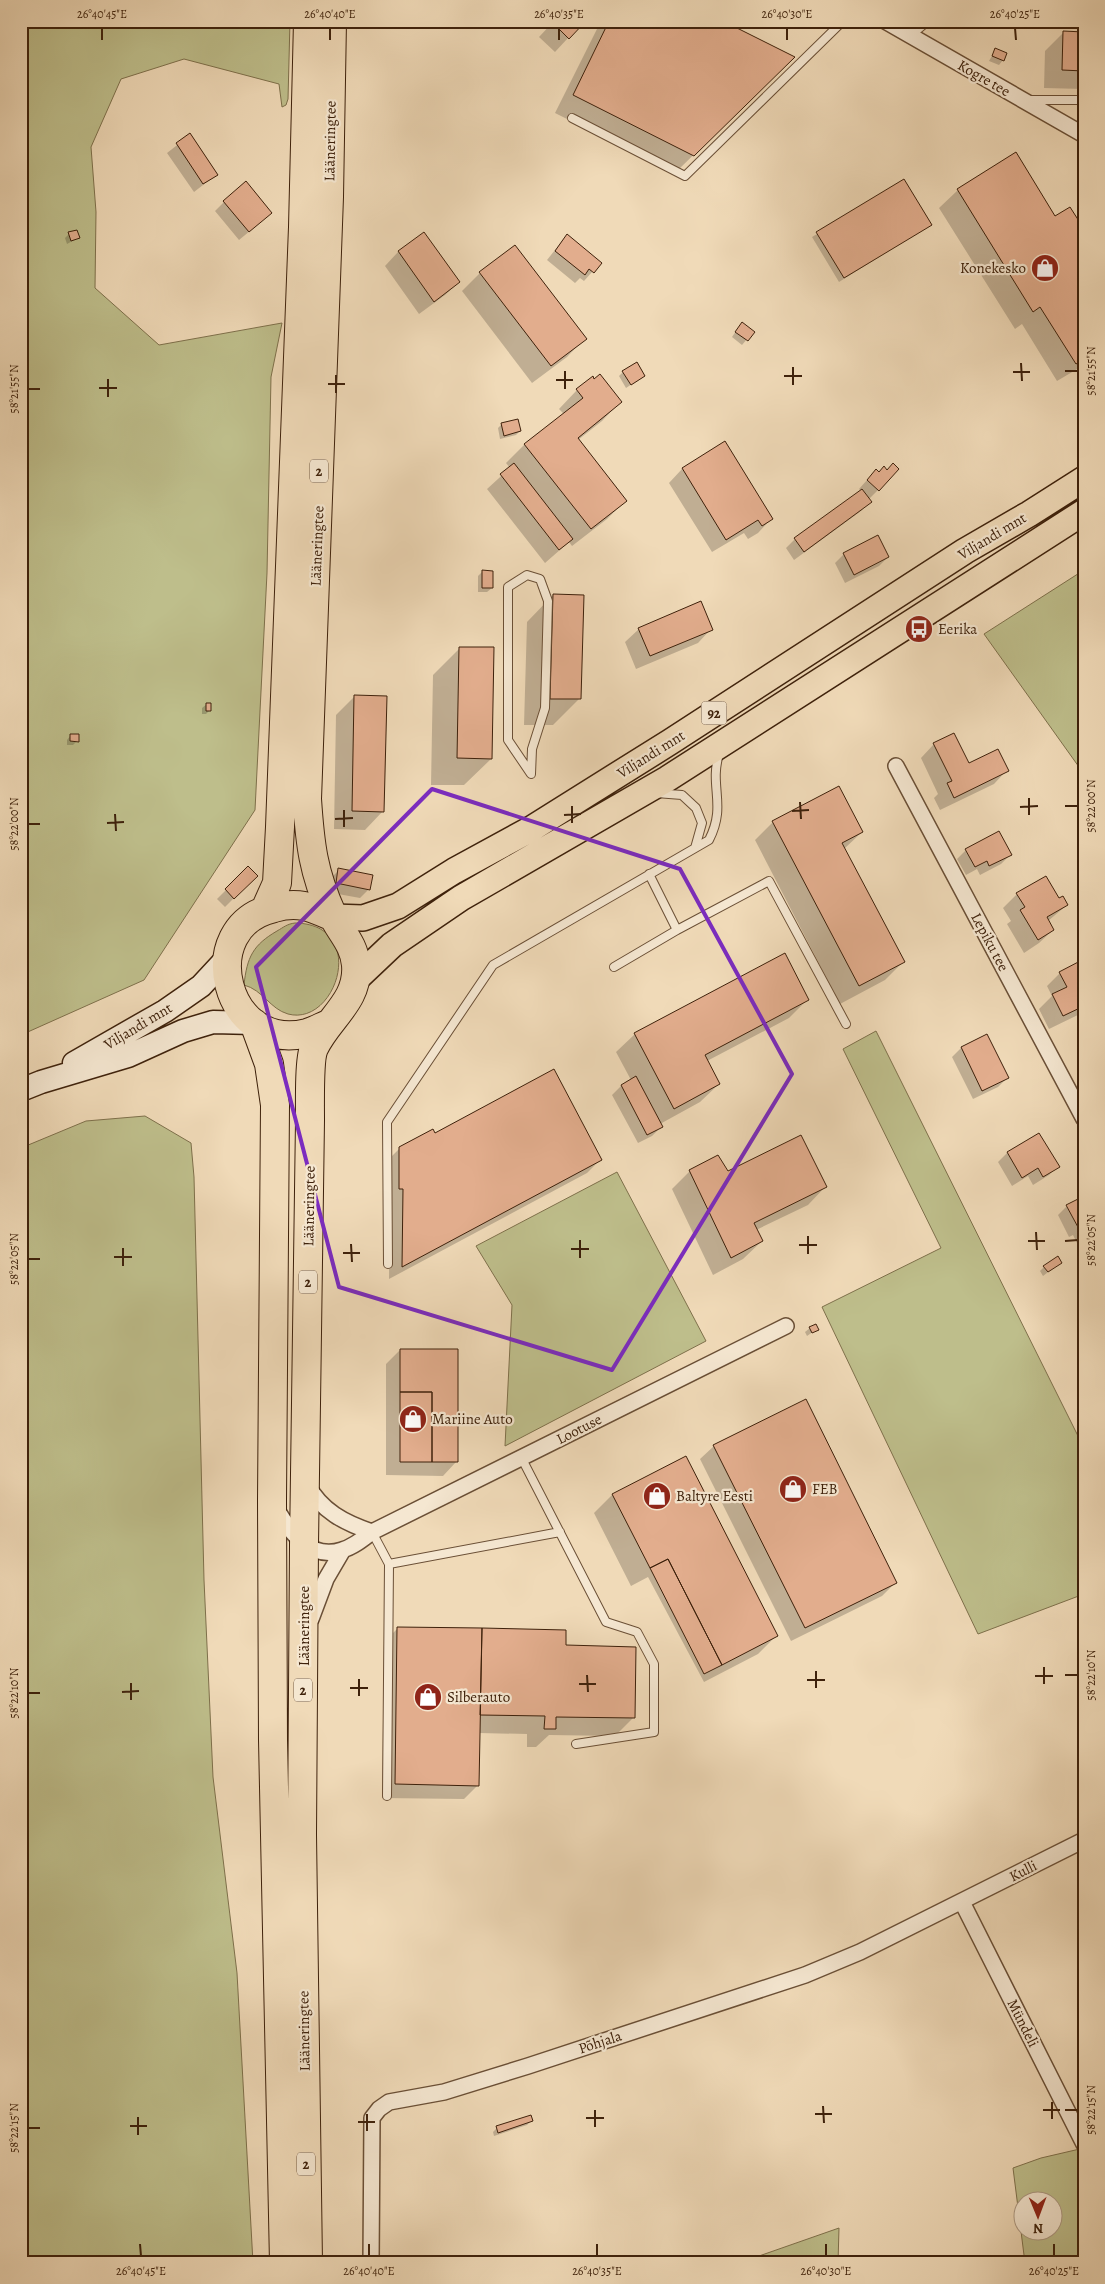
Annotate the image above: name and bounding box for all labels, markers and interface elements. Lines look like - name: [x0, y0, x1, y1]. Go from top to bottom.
- text: 26°40'45"E: [77, 6, 127, 22]
- text: 26°40'40"E: [304, 6, 356, 22]
- text: 26°40'35"E: [534, 6, 584, 22]
- text: 26°40'30"E: [762, 6, 812, 22]
- text: 26°40'25"E: [990, 6, 1040, 22]
- street label: Kogre tee: [954, 55, 1014, 101]
- street label: Lääneringtee: [319, 100, 341, 181]
- shop icon: Konekesko: [1030, 253, 1060, 283]
- place label: Konekesko: [960, 258, 1026, 278]
- text: 58°21'55"N: [1083, 346, 1099, 396]
- text: 58°21'55"N: [6, 364, 22, 414]
- road number: 2: [310, 460, 328, 482]
- street label: Lääneringtee: [306, 505, 328, 587]
- street label: Viljandi mnt: [953, 508, 1030, 565]
- bus stop icon: Eerika: [904, 614, 934, 644]
- place label: Eerika: [938, 619, 977, 639]
- road number: 92: [702, 701, 726, 724]
- street label: Viljandi mnt: [612, 725, 689, 783]
- text: 58°22'00"N: [1083, 779, 1099, 833]
- text: 58°22'00"N: [6, 797, 22, 851]
- street label: Lepiku tee: [966, 909, 1014, 975]
- street label: Viljandi mnt: [99, 998, 176, 1055]
- street label: Lääneringtee: [298, 1165, 320, 1246]
- text: 58°22'05"N: [1083, 1214, 1099, 1266]
- text: 58°22'05"N: [6, 1233, 22, 1285]
- road number: 2: [299, 1270, 317, 1294]
- shop icon: Mariine Auto: [398, 1404, 428, 1434]
- place label: Mariine Auto: [432, 1409, 513, 1429]
- street label: Lootuse: [553, 1409, 605, 1449]
- shop icon: FEB: [778, 1474, 808, 1504]
- place label: FEB: [812, 1479, 838, 1499]
- shop icon: Baltyre Eesti: [642, 1481, 672, 1511]
- place label: Baltyre Eesti: [676, 1486, 753, 1506]
- street label: Lääneringtee: [294, 1585, 314, 1666]
- text: 58°22'10"N: [1083, 1649, 1099, 1700]
- text: 58°22'10"N: [6, 1667, 22, 1718]
- road number: 2: [294, 1678, 312, 1702]
- shop icon: Silberauto: [413, 1682, 443, 1712]
- place label: Silberauto: [447, 1687, 510, 1707]
- street label: Kulli: [1006, 1856, 1040, 1886]
- street label: Lääneringtee: [293, 1990, 315, 2071]
- street label: Mündeli: [1002, 1996, 1044, 2050]
- street label: Põhjala: [576, 2026, 624, 2058]
- text: 58°22'15"N: [1083, 2085, 1099, 2135]
- text: 58°22'15"N: [6, 2103, 22, 2153]
- road number: 2: [297, 2152, 315, 2176]
- north arrow: [1012, 2192, 1062, 2242]
- text: N: [1033, 2219, 1043, 2238]
- text: 26°40'45"E: [116, 2263, 166, 2279]
- text: 26°40'40"E: [343, 2263, 395, 2279]
- text: 26°40'35"E: [572, 2263, 622, 2279]
- text: 26°40'30"E: [801, 2263, 851, 2279]
- text: 26°40'25"E: [1029, 2263, 1079, 2279]

